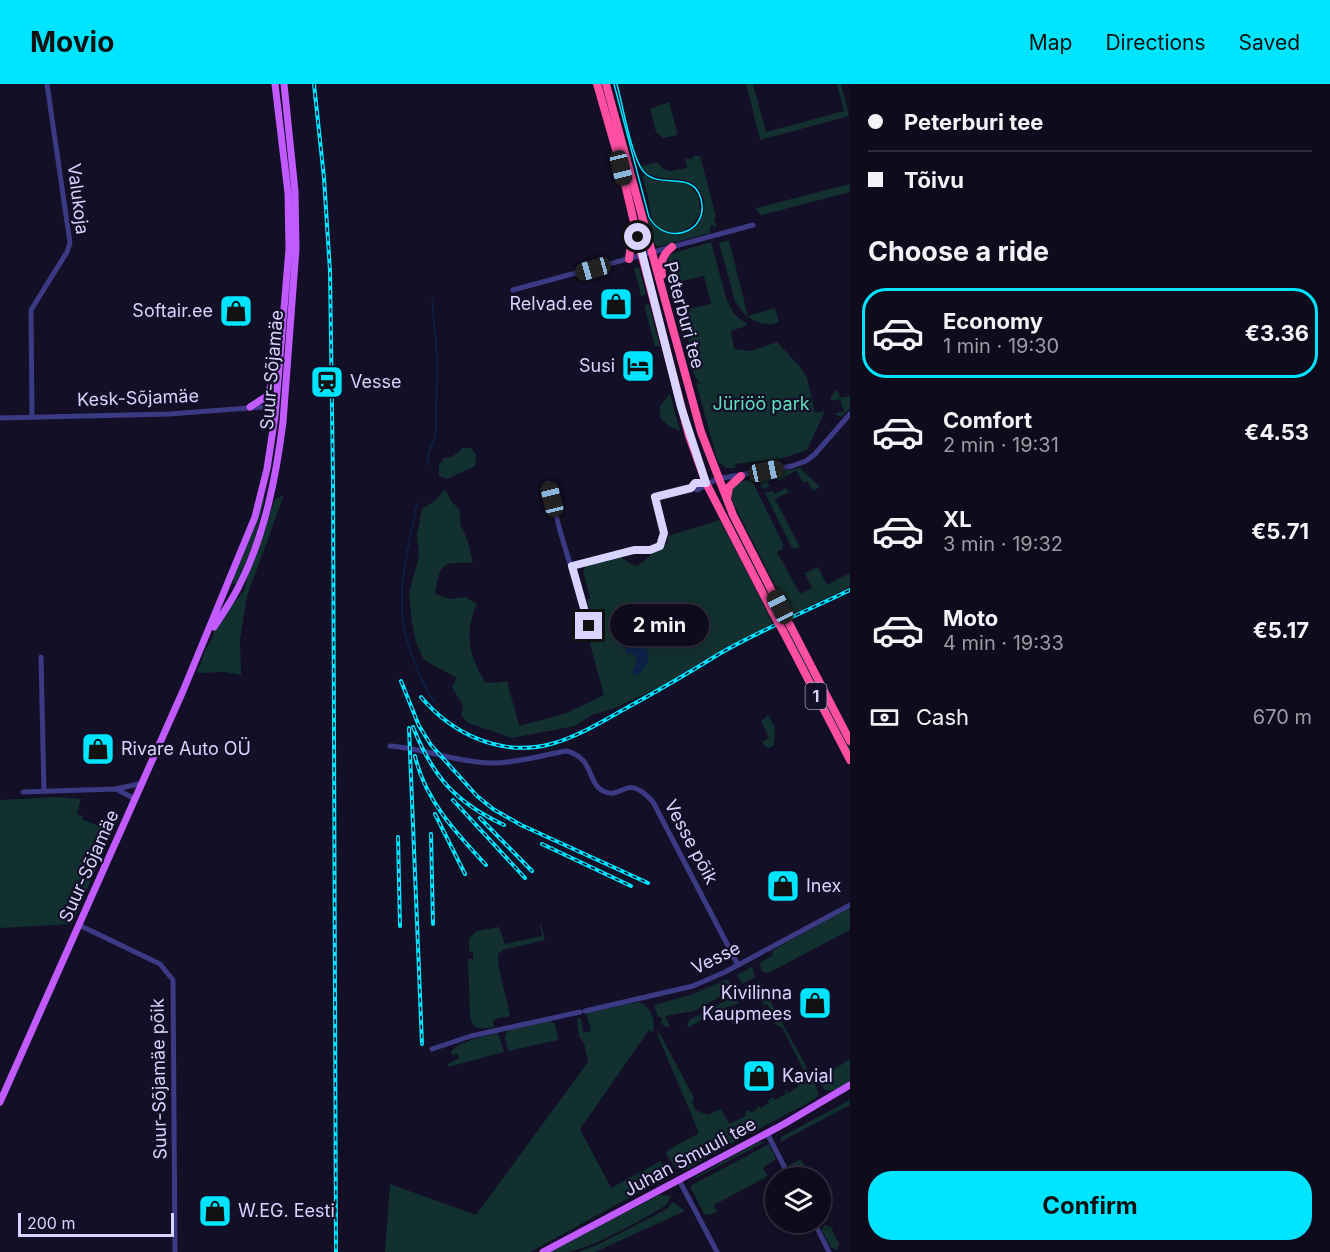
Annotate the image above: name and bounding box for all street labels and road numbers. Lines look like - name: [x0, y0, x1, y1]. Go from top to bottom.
- street label: Valukoja: [64, 162, 93, 236]
- street label: Peterburi tee: [660, 259, 709, 371]
- street label: Suur-Sõjamäe: [256, 309, 287, 431]
- street label: Kesk-Sõjamäe: [77, 385, 199, 410]
- road number: 1: [806, 683, 826, 709]
- street label: Vesse põik: [660, 796, 723, 888]
- street label: Suur-Sõjamäe: [54, 807, 123, 925]
- street label: Vesse: [688, 937, 744, 978]
- street label: Suur-Sõjamäe põik: [147, 998, 170, 1160]
- street label: Juhan Smuuli tee: [620, 1113, 759, 1200]

